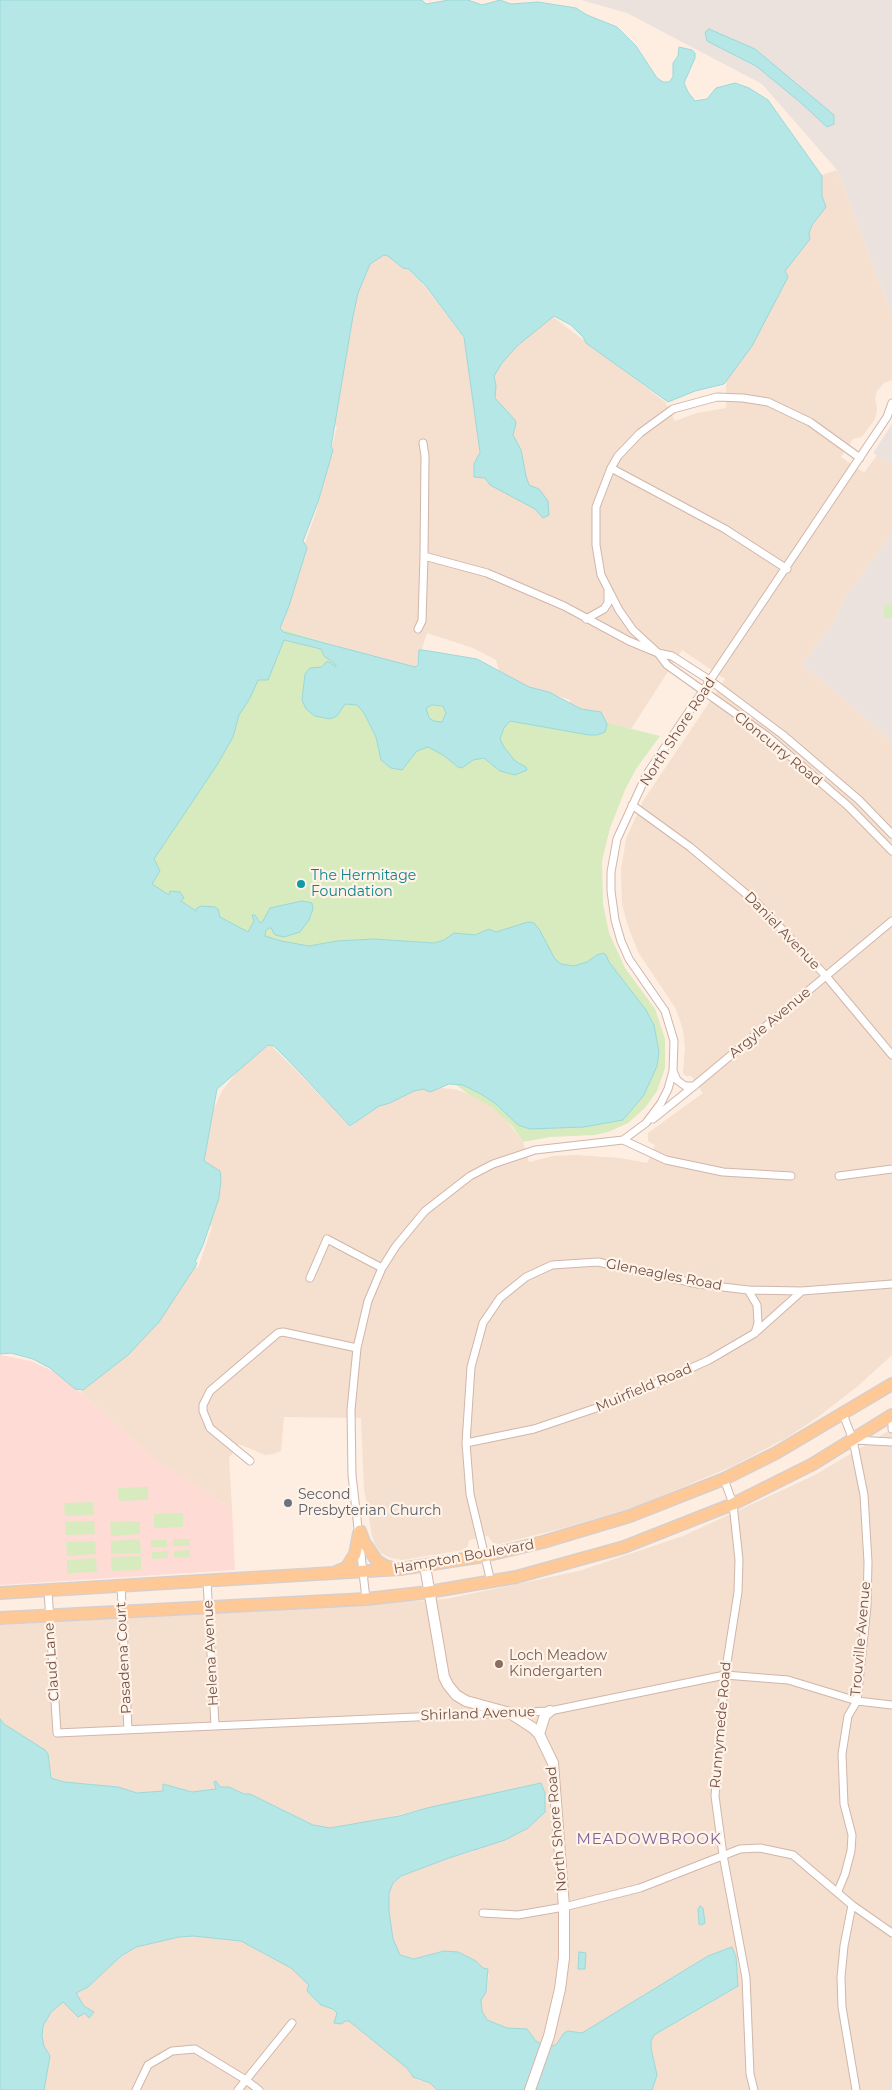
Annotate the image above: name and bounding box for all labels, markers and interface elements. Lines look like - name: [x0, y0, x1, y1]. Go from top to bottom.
- street label: North Shore Road: [637, 675, 719, 789]
- street label: Cloncurry Road: [731, 708, 825, 790]
- place label: The Hermitage Foundation: [311, 868, 416, 900]
- marker: The Hermitage Foundation: [295, 878, 307, 890]
- street label: Daniel Avenue: [741, 889, 823, 973]
- street label: Argyle Avenue: [726, 984, 814, 1062]
- street label: Gleneagles Road: [605, 1256, 723, 1294]
- street label: Muirfield Road: [593, 1360, 695, 1416]
- place label: Second Presbyterian Church: [298, 1487, 441, 1520]
- marker: Second Presbyterian Church: [282, 1497, 294, 1509]
- street label: Hampton Boulevard: [392, 1536, 536, 1578]
- street label: Trouville Avenue: [848, 1581, 874, 1697]
- street label: Helena Avenue: [200, 1599, 222, 1707]
- street label: Pasadena Court: [113, 1602, 135, 1714]
- street label: Claud Lane: [41, 1622, 63, 1702]
- place label: Loch Meadow Kindergarten: [509, 1648, 607, 1680]
- marker: Loch Meadow Kindergarten: [493, 1658, 505, 1670]
- street label: Runnymede Road: [707, 1661, 735, 1789]
- street label: Shirland Avenue: [420, 1704, 536, 1724]
- street label: North Shore Road: [543, 1766, 571, 1892]
- district label: MEADOWBROOK: [575, 1831, 723, 1849]

